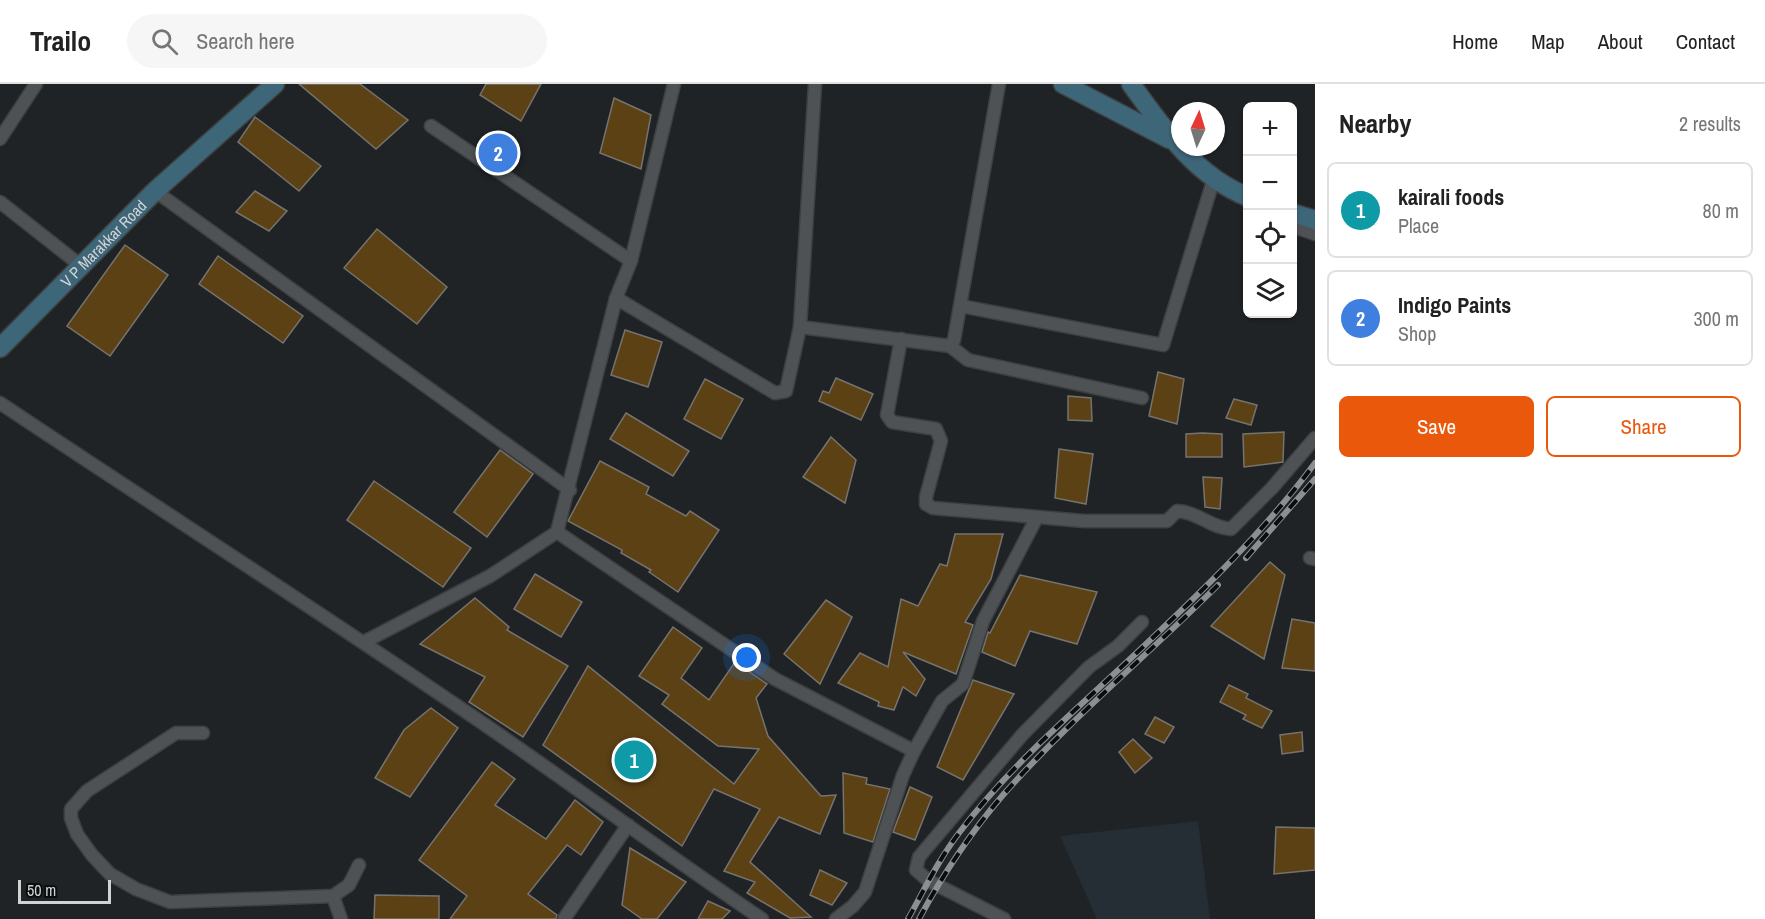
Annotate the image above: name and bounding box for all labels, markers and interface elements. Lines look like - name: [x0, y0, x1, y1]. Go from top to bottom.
- search box: [127, 14, 547, 68]
- text: Trailo: [30, 22, 91, 60]
- icon: search: [148, 25, 181, 58]
- text: Search here: [196, 26, 295, 56]
- text: Home: [1452, 27, 1498, 56]
- text: Map: [1531, 27, 1565, 56]
- text: About: [1598, 27, 1643, 56]
- text: Contact: [1676, 27, 1735, 56]
- north arrow: [1171, 102, 1225, 156]
- map controls: [1243, 102, 1297, 318]
- button: +: [1243, 102, 1297, 156]
- text: Nearby: [1339, 106, 1411, 141]
- text: 2 results: [1679, 110, 1741, 137]
- pin: 2: [478, 130, 518, 176]
- button: −: [1243, 156, 1297, 210]
- text: kairali foods: [1398, 182, 1504, 212]
- street label: V P Marakkar Road: [55, 195, 151, 292]
- text: 1: [1356, 197, 1365, 224]
- text: 80 m: [1703, 197, 1739, 224]
- button: locate: [1243, 210, 1297, 264]
- text: Place: [1398, 212, 1439, 239]
- button: layers: [1243, 264, 1297, 318]
- text: Indigo Paints: [1398, 290, 1511, 320]
- text: 2: [1356, 305, 1365, 332]
- text: 300 m: [1693, 305, 1739, 332]
- text: Shop: [1398, 320, 1436, 347]
- button: Save: [1339, 396, 1534, 457]
- button: Share: [1546, 396, 1741, 457]
- your location: [732, 643, 761, 672]
- pin: 1: [614, 738, 654, 782]
- scale bar: [18, 877, 111, 904]
- text: 50 m: [27, 879, 56, 901]

